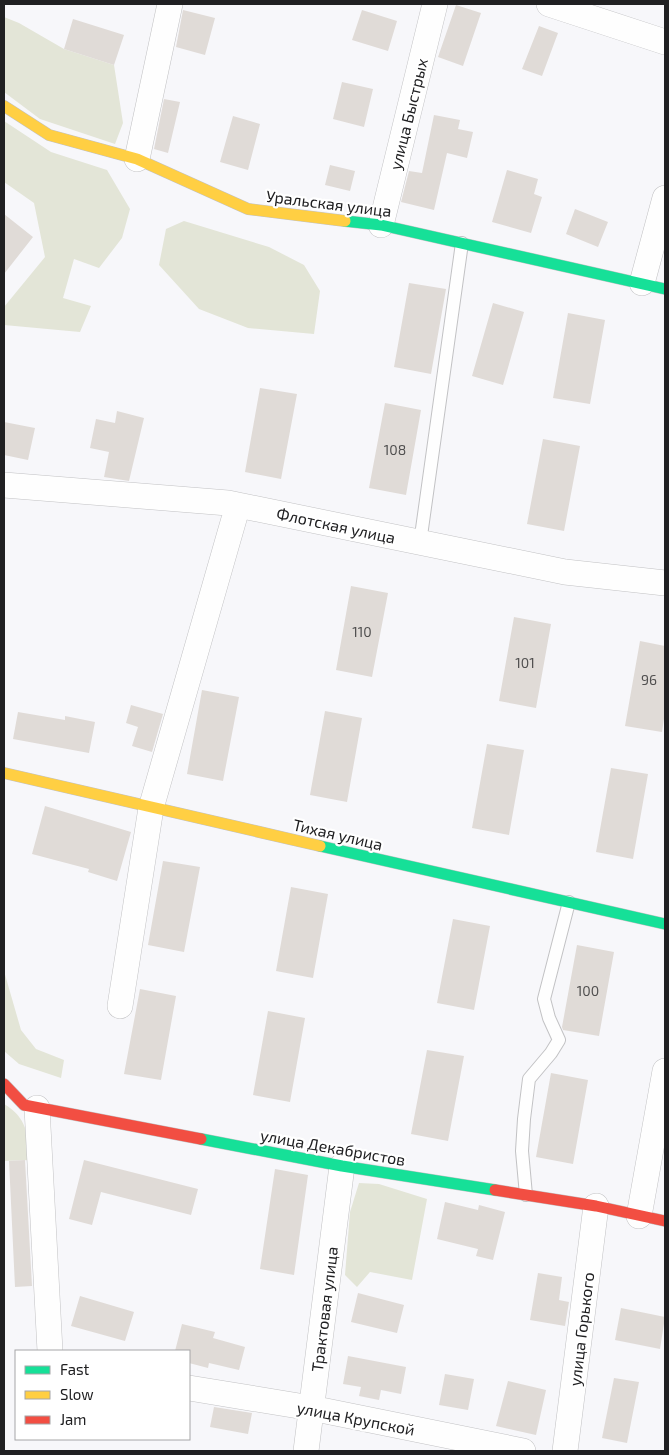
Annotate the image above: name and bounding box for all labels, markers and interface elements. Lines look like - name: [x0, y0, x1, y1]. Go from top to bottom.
- street label: улица Быстрых: [385, 56, 432, 172]
- street label: Уральская улица: [265, 186, 393, 221]
- house number: 108: [384, 441, 406, 458]
- street label: Флотская улица: [275, 503, 397, 548]
- house number: 110: [352, 623, 372, 640]
- house number: 101: [515, 654, 535, 671]
- house number: 96: [641, 671, 657, 688]
- street label: Тихая улица: [291, 814, 385, 855]
- house number: 100: [577, 982, 599, 999]
- street label: улица Декабристов: [259, 1125, 407, 1170]
- street label: Трактовая улица: [307, 1245, 342, 1373]
- street label: улица Горького: [565, 1271, 598, 1387]
- legend: [15, 1350, 190, 1440]
- text: Fast: [60, 1360, 90, 1378]
- text: Slow: [60, 1385, 94, 1403]
- street label: улица Крупской: [295, 1397, 417, 1440]
- text: Jam: [60, 1410, 86, 1428]

